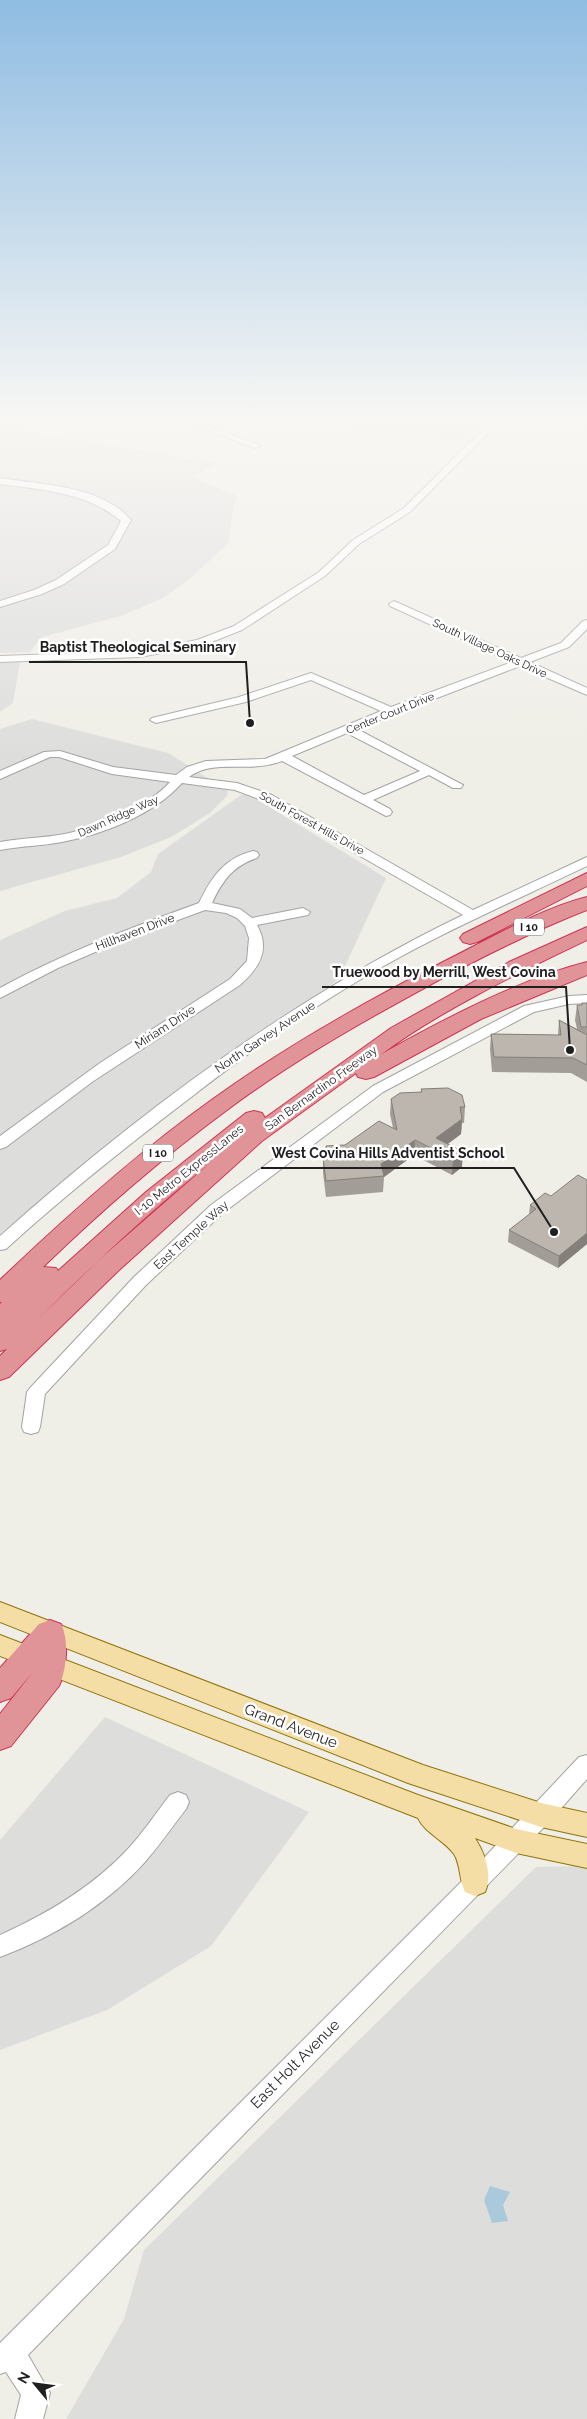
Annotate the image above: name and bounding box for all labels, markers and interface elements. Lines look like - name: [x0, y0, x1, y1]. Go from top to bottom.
- street label: South Village Oaks Drive: [431, 616, 549, 681]
- callout: Baptist Theological Seminary: [29, 633, 246, 662]
- text: Baptist Theological Seminary: [40, 639, 236, 655]
- street label: Center Court Drive: [344, 690, 437, 737]
- street label: South Forest Hills Drive: [257, 789, 367, 858]
- street label: Dawn Ridge Way: [76, 793, 160, 840]
- street label: Hillhaven Drive: [94, 911, 176, 953]
- road number: I 10: [514, 919, 544, 936]
- callout: Truewood by Merrill, West Covina: [322, 958, 566, 987]
- text: Truewood by Merrill, West Covina: [332, 964, 556, 980]
- street label: North Garvey Avenue: [212, 998, 318, 1076]
- street label: Miriam Drive: [132, 1002, 198, 1052]
- street label: San Bernardino Freeway: [262, 1042, 380, 1133]
- street label: I-10 Metro ExpressLanes: [132, 1122, 246, 1218]
- callout: West Covina Hills Adventist School: [261, 1139, 514, 1168]
- road number: I 10: [143, 1144, 173, 1162]
- text: West Covina Hills Adventist School: [272, 1145, 505, 1161]
- street label: East Temple Way: [151, 1198, 232, 1272]
- street label: Grand Avenue: [242, 1700, 340, 1752]
- street label: East Holt Avenue: [247, 2016, 343, 2112]
- north arrow: [10, 2359, 60, 2409]
- text: N: [14, 2369, 33, 2386]

